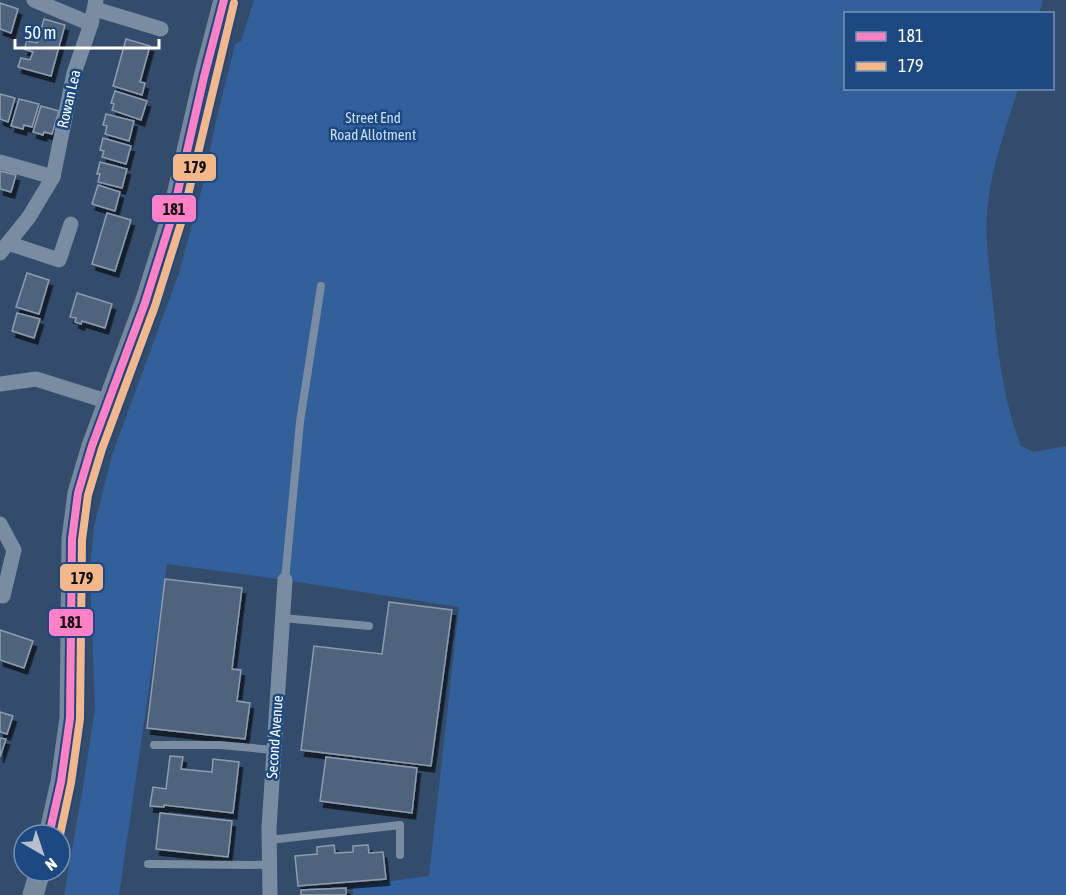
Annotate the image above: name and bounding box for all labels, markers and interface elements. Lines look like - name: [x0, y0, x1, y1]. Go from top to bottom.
- scale bar: [15, 12, 159, 50]
- legend: [844, 12, 1054, 90]
- text: 50 m: [24, 22, 56, 43]
- text: 181: [898, 25, 923, 46]
- text: 179: [898, 55, 923, 76]
- street label: Rowan Lea: [54, 68, 83, 130]
- park label: Street End Road Allotment: [330, 109, 416, 143]
- line badge: 179: [172, 153, 217, 182]
- text: 179: [184, 158, 207, 176]
- line badge: 181: [151, 194, 197, 223]
- text: 181: [163, 200, 186, 218]
- line badge: 179: [59, 563, 104, 592]
- text: 179: [71, 569, 94, 587]
- line badge: 181: [48, 608, 94, 637]
- text: 181: [60, 613, 83, 631]
- street label: Second Avenue: [263, 694, 286, 779]
- north arrow: [12, 823, 72, 883]
- text: N: [42, 855, 61, 875]

